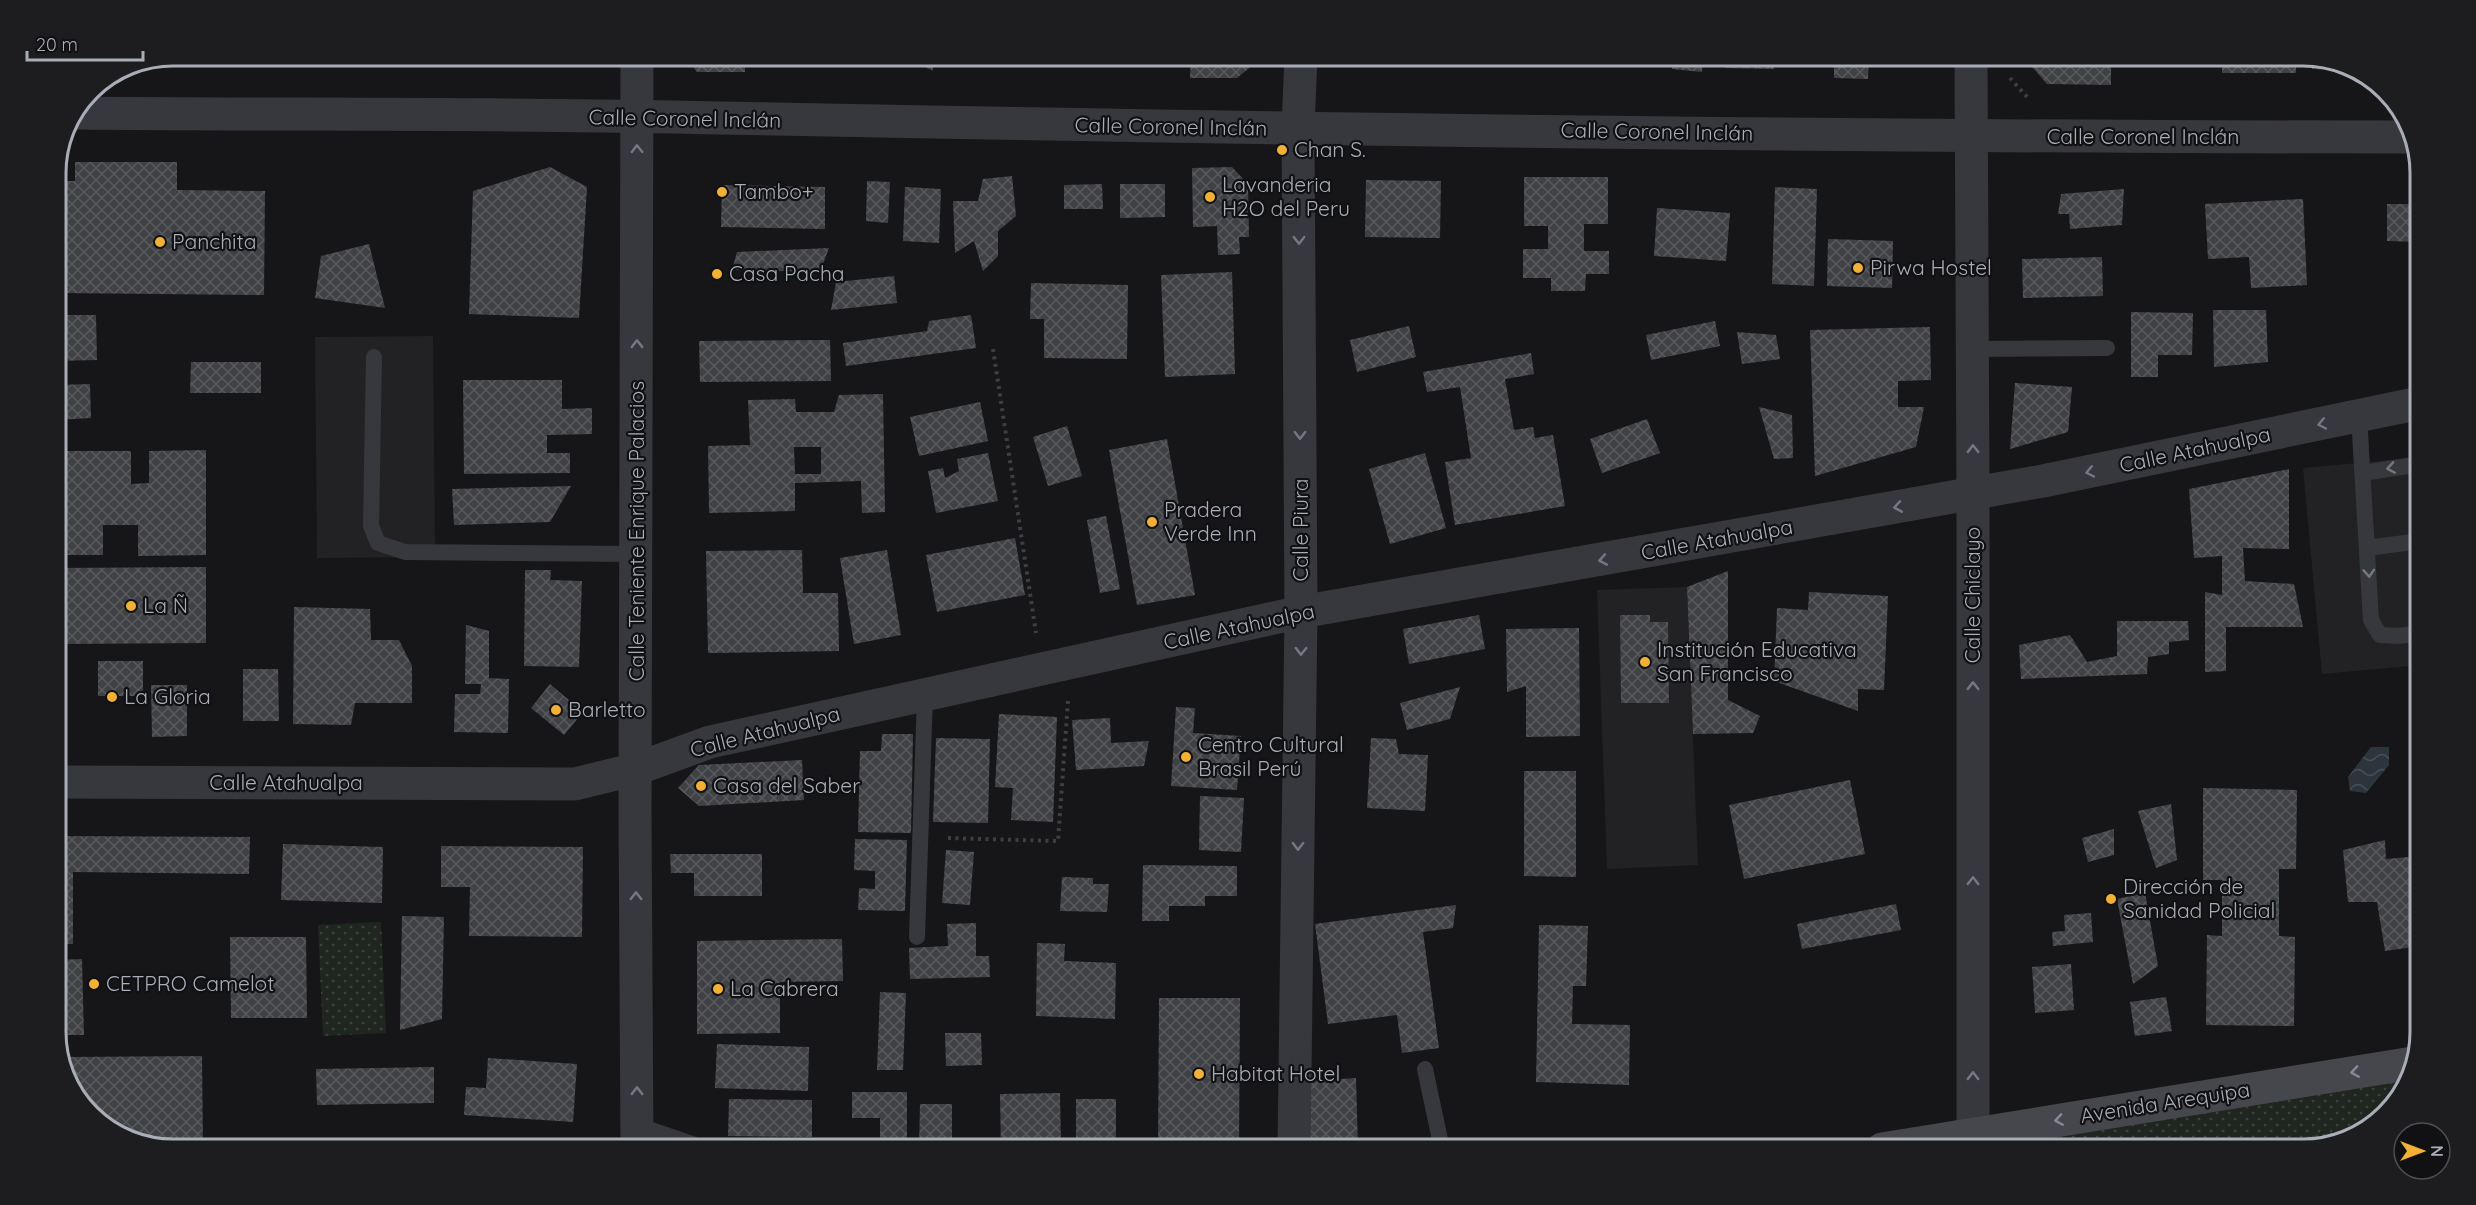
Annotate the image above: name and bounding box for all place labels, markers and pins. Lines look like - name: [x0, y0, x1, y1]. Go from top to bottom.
- place label: Chan S.: [1294, 136, 1366, 162]
- marker: Chan S.: [1275, 143, 1289, 157]
- place label: Lavanderia H2O del Peru: [1222, 171, 1350, 221]
- place label: Tambo+: [734, 178, 814, 204]
- marker: Tambo+: [715, 185, 729, 199]
- marker: Lavanderia H2O del Peru: [1203, 190, 1217, 204]
- place label: Panchita: [172, 228, 256, 254]
- marker: Panchita: [153, 235, 167, 249]
- place label: Pirwa Hostel: [1870, 254, 1992, 280]
- place label: Casa Pacha: [729, 260, 845, 286]
- marker: Pirwa Hostel: [1851, 261, 1865, 275]
- marker: Casa Pacha: [710, 267, 724, 281]
- place label: Pradera Verde Inn: [1164, 496, 1257, 546]
- marker: Pradera Verde Inn: [1145, 515, 1159, 529]
- place label: La Ñ: [143, 592, 188, 618]
- marker: La Ñ: [124, 599, 138, 613]
- place label: Institución Educativa San Francisco: [1657, 636, 1857, 686]
- marker: Institución Educativa San Francisco: [1638, 655, 1652, 669]
- place label: La Gloria: [124, 683, 211, 709]
- marker: La Gloria: [105, 690, 119, 704]
- place label: Barletto: [568, 696, 646, 722]
- marker: Barletto: [549, 703, 563, 717]
- place label: Centro Cultural Brasil Perú: [1198, 731, 1344, 781]
- marker: Centro Cultural Brasil Perú: [1179, 750, 1193, 764]
- place label: Casa del Saber: [713, 772, 860, 798]
- marker: Casa del Saber: [694, 779, 708, 793]
- place label: Dirección de Sanidad Policial: [2123, 873, 2275, 923]
- marker: Dirección de Sanidad Policial: [2104, 892, 2118, 906]
- place label: CETPRO Camelot: [106, 970, 274, 996]
- place label: La Cabrera: [730, 975, 839, 1001]
- marker: CETPRO Camelot: [87, 977, 101, 991]
- marker: La Cabrera: [711, 982, 725, 996]
- place label: Habitat Hotel: [1211, 1060, 1340, 1086]
- marker: Habitat Hotel: [1192, 1067, 1206, 1081]

